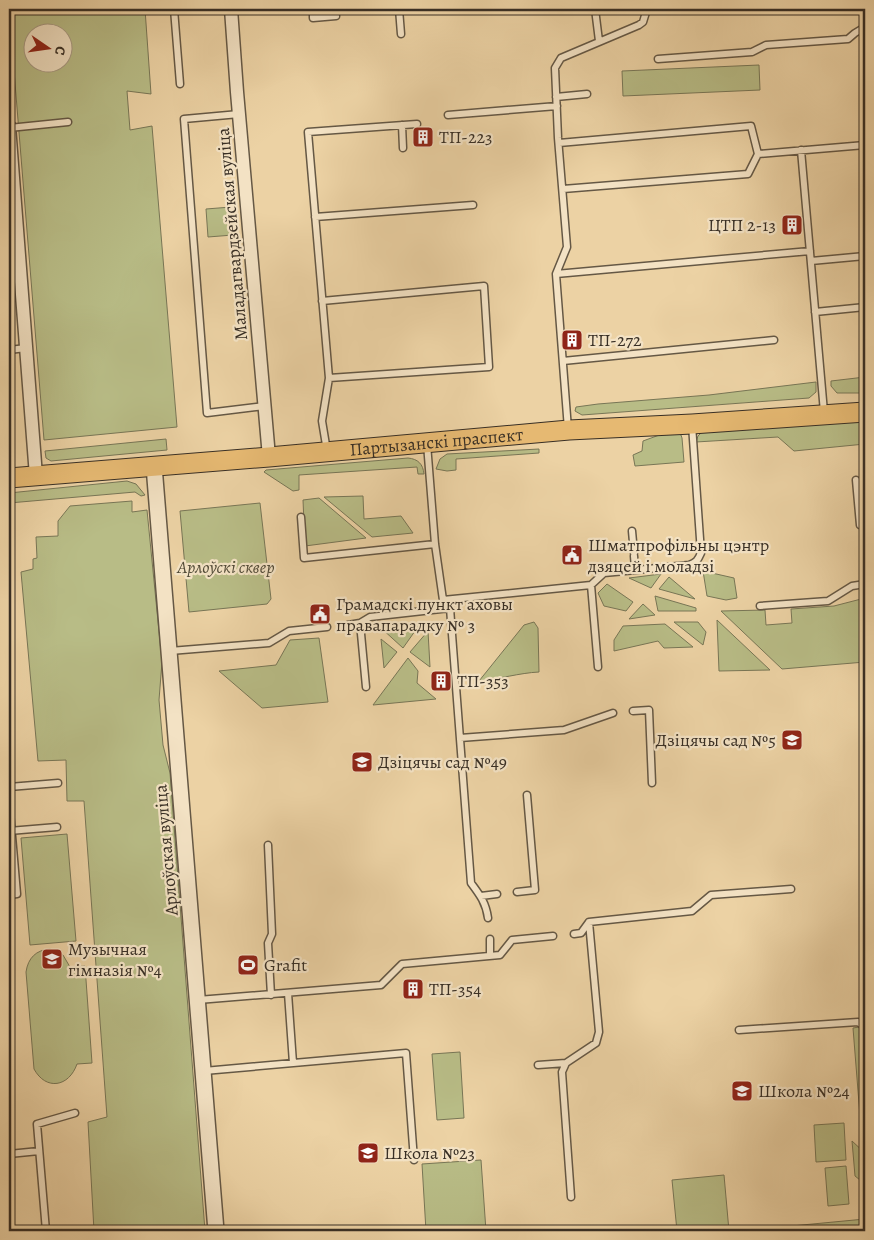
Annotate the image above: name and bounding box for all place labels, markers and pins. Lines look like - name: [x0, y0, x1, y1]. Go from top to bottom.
- building icon: ТП-223: [411, 125, 435, 149]
- place label: ТП-223: [439, 125, 493, 149]
- place label: ЦТП 2-13: [708, 213, 776, 237]
- building icon: ЦТП 2-13: [780, 213, 804, 237]
- building icon: ТП-272: [560, 328, 584, 352]
- place label: ТП-272: [588, 328, 642, 352]
- place label: Шматпрофільны цэнтр дзяцей і моладзі: [587, 533, 769, 578]
- public building icon: Шматпрофільны цэнтр дзяцей і моладзі: [560, 543, 584, 567]
- place label: Грамадскі пункт аховы правапарадку № 3: [336, 592, 513, 637]
- public building icon: Грамадскі пункт аховы правапарадку № 3: [308, 602, 332, 626]
- building icon: ТП-353: [429, 669, 453, 693]
- place label: ТП-353: [457, 669, 509, 693]
- place label: Дзіцячы сад №5: [656, 728, 776, 752]
- school or university icon: Дзіцячы сад №5: [780, 728, 804, 752]
- school or university icon: Дзіцячы сад №49: [350, 750, 374, 774]
- place label: Дзіцячы сад №49: [378, 750, 507, 774]
- place label: Музычная гімназія №4: [68, 937, 162, 982]
- school or university icon: Музычная гімназія №4: [40, 947, 64, 971]
- sports icon: Grafit: [236, 953, 260, 977]
- place label: Grafit: [264, 953, 307, 977]
- building icon: ТП-354: [401, 977, 425, 1001]
- place label: ТП-354: [429, 977, 481, 1001]
- school or university icon: Школа №24: [730, 1079, 754, 1103]
- place label: Школа №24: [758, 1079, 850, 1103]
- school or university icon: Школа №23: [356, 1141, 380, 1165]
- place label: Школа №23: [384, 1141, 475, 1165]

